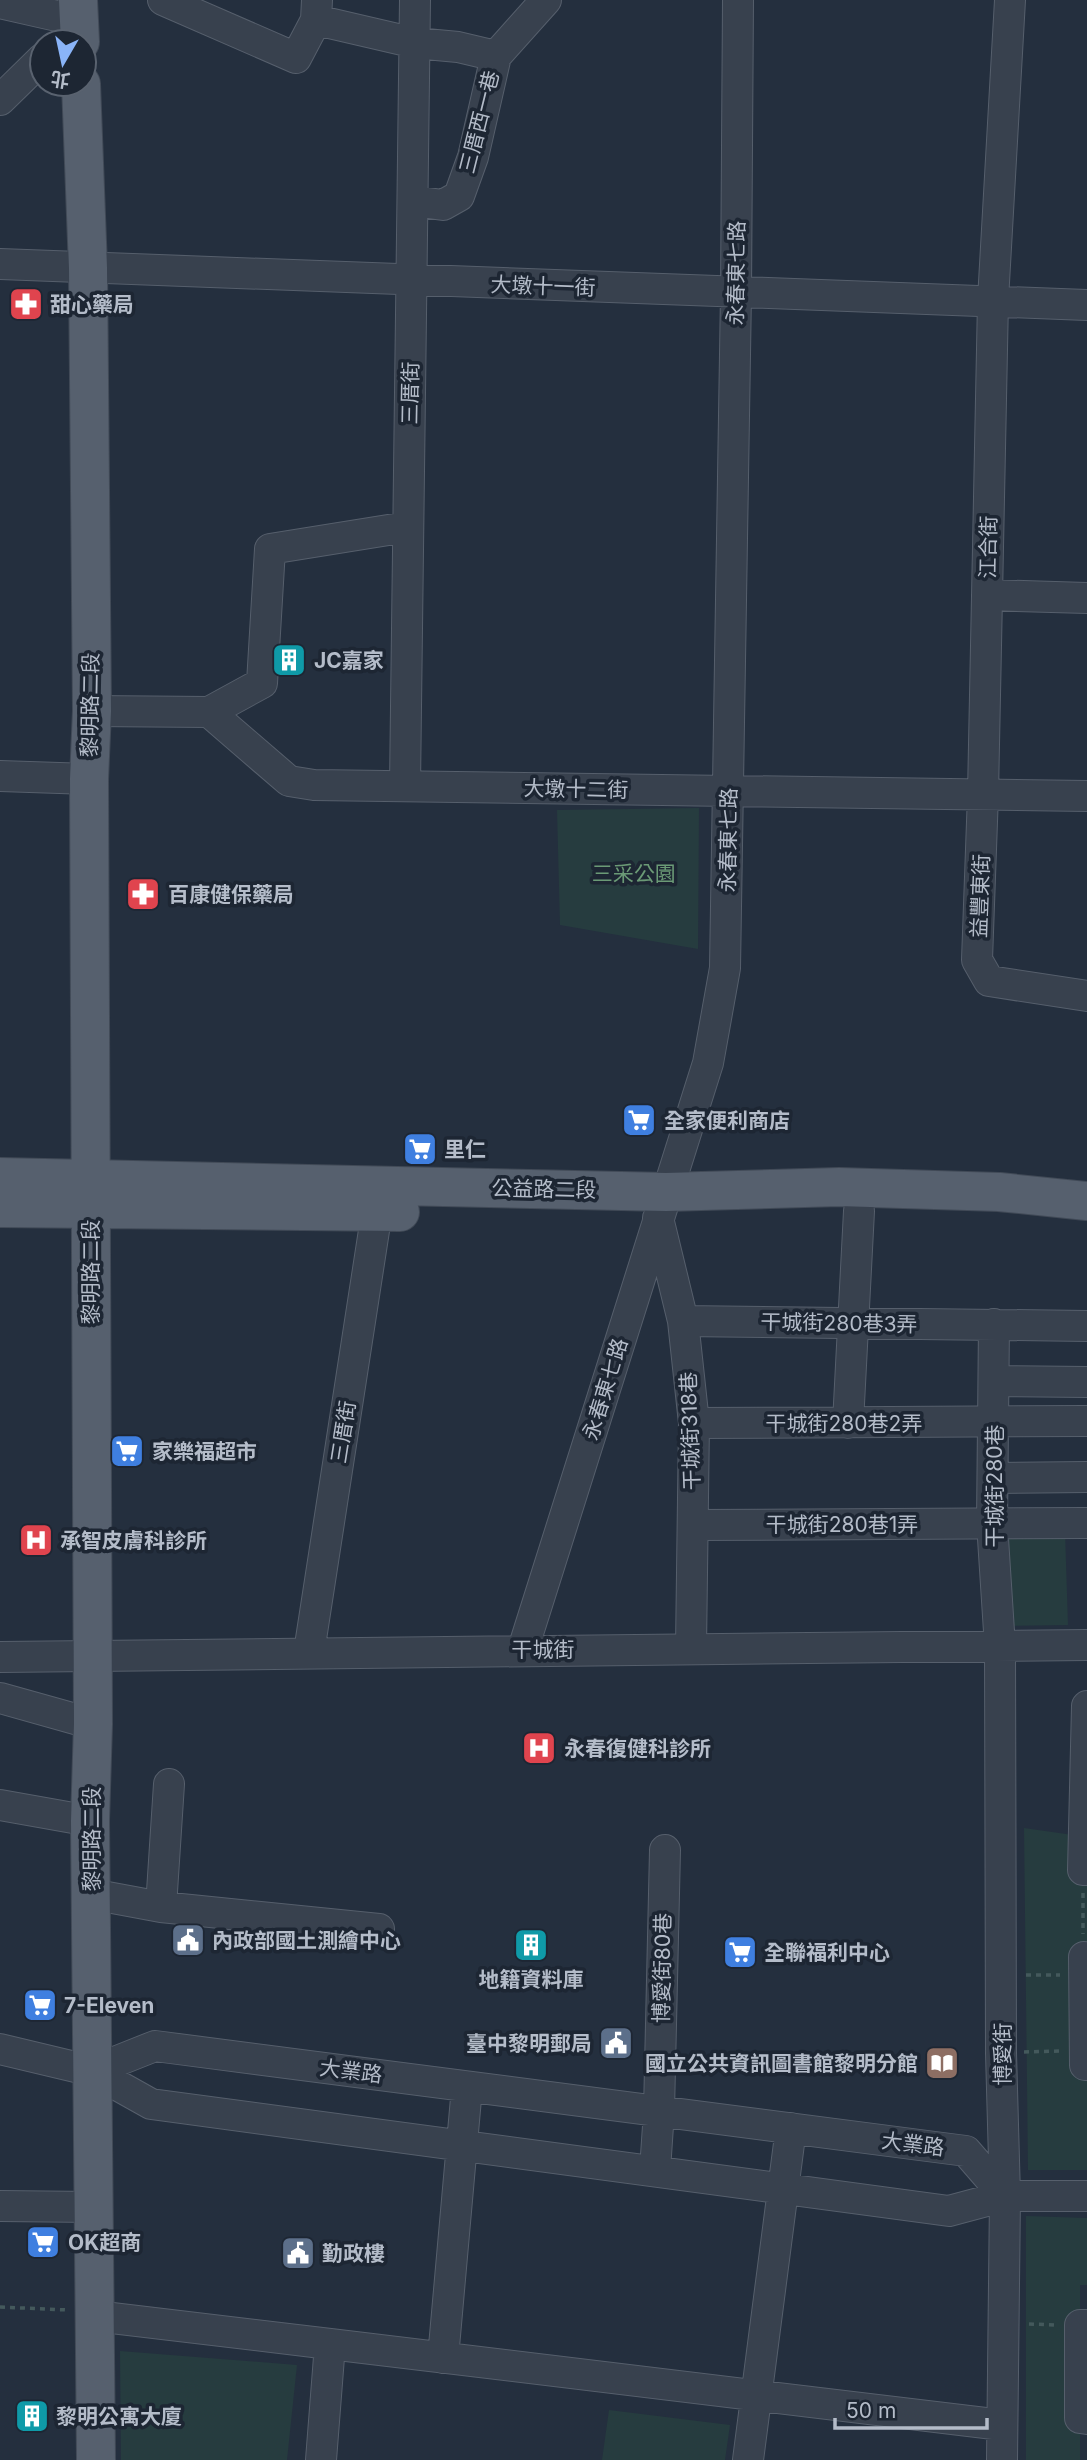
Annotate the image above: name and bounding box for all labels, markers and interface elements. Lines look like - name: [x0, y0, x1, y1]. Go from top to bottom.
- north arrow: [28, 28, 98, 98]
- text: 北: [49, 66, 72, 92]
- street label: 三厝西一巷: [454, 68, 504, 176]
- street label: 永春東七路: [723, 220, 749, 326]
- street label: 大墩十一街: [490, 272, 596, 300]
- pharmacy icon: 甜心藥局: [7, 285, 45, 323]
- place label: 甜心藥局: [50, 292, 134, 317]
- street label: 三厝街: [397, 361, 423, 425]
- street label: 江合街: [975, 515, 1001, 579]
- building icon: JC嘉家: [270, 641, 308, 679]
- place label: JC嘉家: [314, 648, 384, 673]
- street label: 黎明路二段: [77, 652, 103, 758]
- street label: 大墩十二街: [523, 776, 629, 802]
- street label: 永春東七路: [715, 787, 741, 893]
- street label: 益豐東街: [966, 854, 994, 938]
- park label: 三采公園: [592, 861, 676, 886]
- pharmacy icon: 百康健保藥局: [124, 875, 162, 913]
- place label: 百康健保藥局: [168, 882, 294, 907]
- supermarket icon: 全家便利商店: [620, 1101, 658, 1139]
- place label: 全家便利商店: [664, 1108, 790, 1133]
- supermarket icon: 里仁: [401, 1130, 439, 1168]
- place label: 里仁: [444, 1137, 486, 1162]
- street label: 公益路二段: [491, 1176, 597, 1202]
- street label: 黎明路二段: [78, 1220, 103, 1325]
- street label: 干城街280巷3弄: [760, 1309, 918, 1337]
- street label: 永春東七路: [578, 1335, 632, 1443]
- street label: 干城街318巷: [675, 1371, 705, 1491]
- street label: 三厝街: [326, 1399, 360, 1465]
- street label: 干城街280巷2弄: [766, 1411, 922, 1436]
- street label: 干城街280巷: [982, 1424, 1007, 1548]
- supermarket icon: 家樂福超市: [108, 1432, 146, 1470]
- place label: 家樂福超市: [152, 1439, 257, 1464]
- street label: 干城街280巷1弄: [766, 1512, 918, 1537]
- hospital icon: 承智皮膚科診所: [17, 1521, 55, 1559]
- place label: 承智皮膚科診所: [60, 1528, 207, 1553]
- street label: 干城街: [512, 1637, 575, 1662]
- hospital icon: 永春復健科診所: [520, 1729, 558, 1767]
- place label: 永春復健科診所: [564, 1736, 711, 1761]
- street label: 黎明路二段: [79, 1787, 104, 1892]
- street label: 博愛街80巷: [649, 1913, 675, 2023]
- public building icon: 內政部國土測繪中心: [169, 1921, 207, 1959]
- building icon: 地籍資料庫: [512, 1926, 550, 1964]
- place label: 內政部國土測繪中心: [212, 1928, 401, 1953]
- supermarket icon: 全聯福利中心: [721, 1933, 759, 1971]
- place label: 全聯福利中心: [764, 1940, 890, 1965]
- place label: 地籍資料庫: [479, 1967, 584, 1992]
- supermarket icon: 7-Eleven: [21, 1986, 59, 2024]
- place label: 7-Eleven: [64, 1993, 154, 2018]
- street label: 博愛街: [990, 2023, 1015, 2086]
- public building icon: 臺中黎明郵局: [597, 2024, 635, 2062]
- place label: 臺中黎明郵局: [466, 2031, 592, 2056]
- library icon: 國立公共資訊圖書館黎明分館: [923, 2044, 961, 2082]
- place label: 國立公共資訊圖書館黎明分館: [645, 2051, 918, 2076]
- street label: 大業路: [318, 2055, 384, 2087]
- street label: 大業路: [880, 2128, 946, 2160]
- supermarket icon: OK超商: [24, 2223, 62, 2261]
- place label: OK超商: [68, 2230, 141, 2255]
- public building icon: 勤政樓: [279, 2234, 317, 2272]
- place label: 勤政樓: [322, 2241, 385, 2266]
- scale bar: [835, 2386, 987, 2430]
- building icon: 黎明公寓大廈: [13, 2397, 51, 2435]
- text: 50 m: [846, 2398, 896, 2423]
- place label: 黎明公寓大廈: [56, 2404, 182, 2429]

